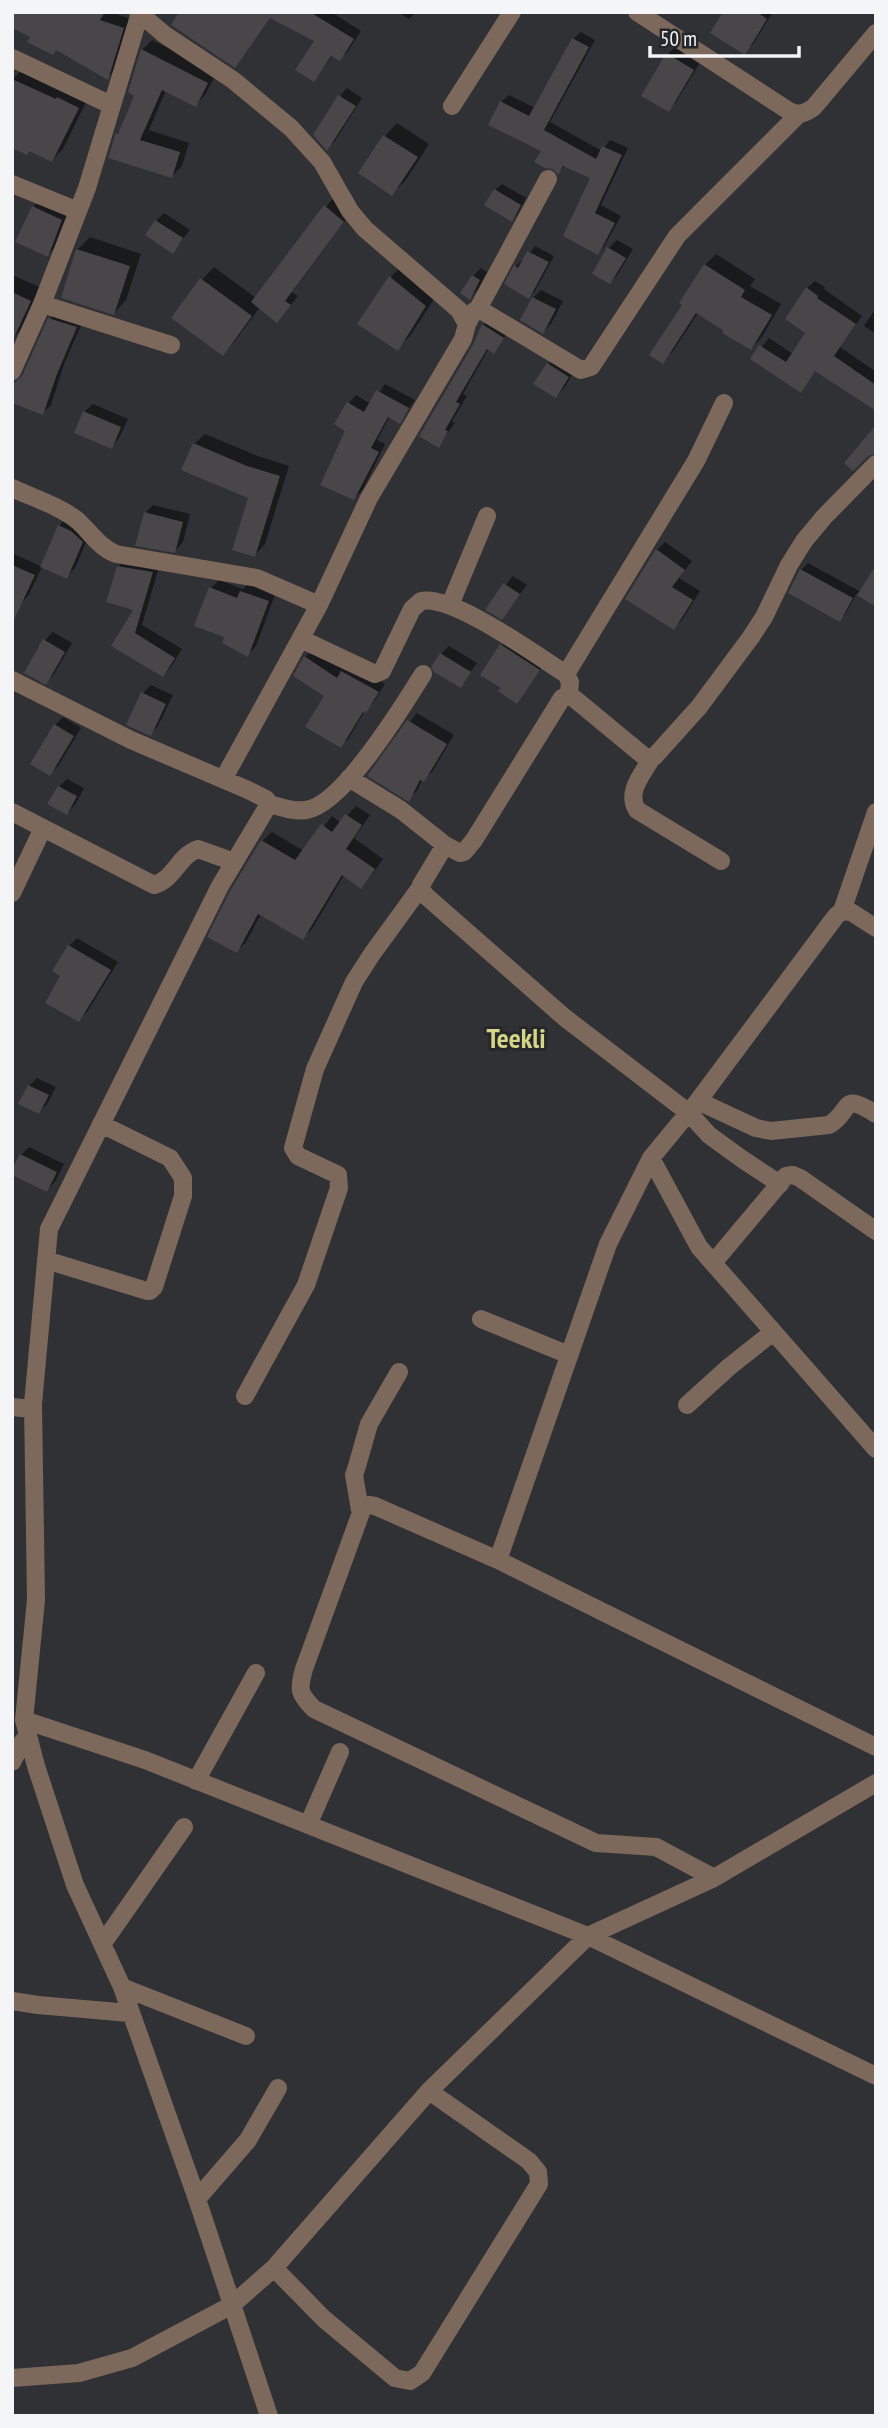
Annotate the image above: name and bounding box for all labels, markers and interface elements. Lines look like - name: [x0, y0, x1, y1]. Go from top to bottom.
- scale bar: [650, 14, 799, 58]
- text: 50 m: [660, 25, 697, 52]
- district label: Teekli: [487, 1019, 545, 1056]

